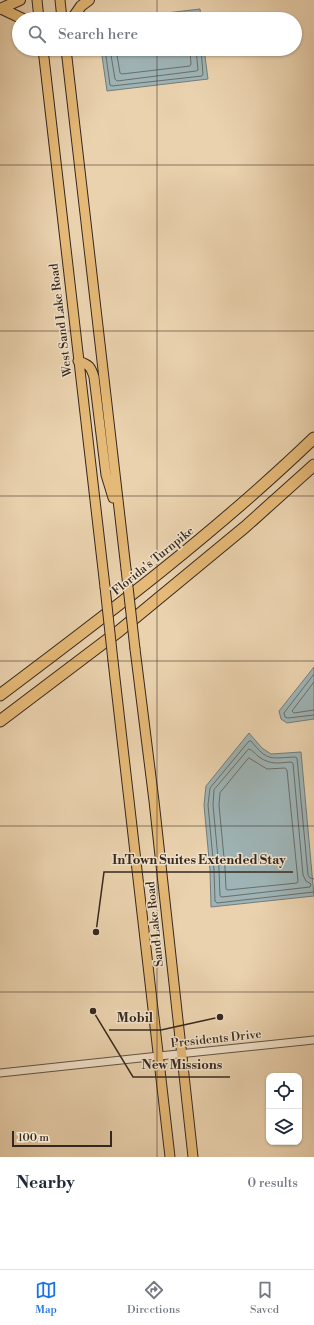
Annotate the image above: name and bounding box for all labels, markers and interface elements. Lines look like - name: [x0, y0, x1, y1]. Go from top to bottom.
- search box: [12, 12, 302, 56]
- icon: search: [26, 23, 48, 45]
- text: Search here: [58, 25, 138, 44]
- street label: West Sand Lake Road: [47, 262, 76, 379]
- street label: Florida's Turnpike: [109, 523, 197, 599]
- callout: InTown Suites Extended Stay: [104, 847, 293, 872]
- text: InTown Suites Extended Stay: [112, 852, 286, 868]
- street label: Sand Lake Road: [143, 880, 167, 968]
- callout: Mobil: [109, 1005, 161, 1030]
- text: Mobil: [117, 1010, 154, 1026]
- street label: Presidents Drive: [170, 1027, 262, 1051]
- callout: New Missions: [133, 1052, 230, 1077]
- text: New Missions: [142, 1057, 223, 1073]
- map controls: [266, 1073, 302, 1145]
- button: locate: [266, 1073, 302, 1109]
- button: layers: [266, 1109, 302, 1145]
- scale bar: [12, 1129, 112, 1148]
- text: 100 m: [18, 1131, 49, 1145]
- text: Nearby: [16, 1172, 75, 1194]
- text: 0 results: [247, 1175, 298, 1191]
- tab: Map: [35, 1279, 57, 1317]
- tab: Directions: [127, 1279, 180, 1317]
- tab: Saved: [250, 1279, 279, 1317]

